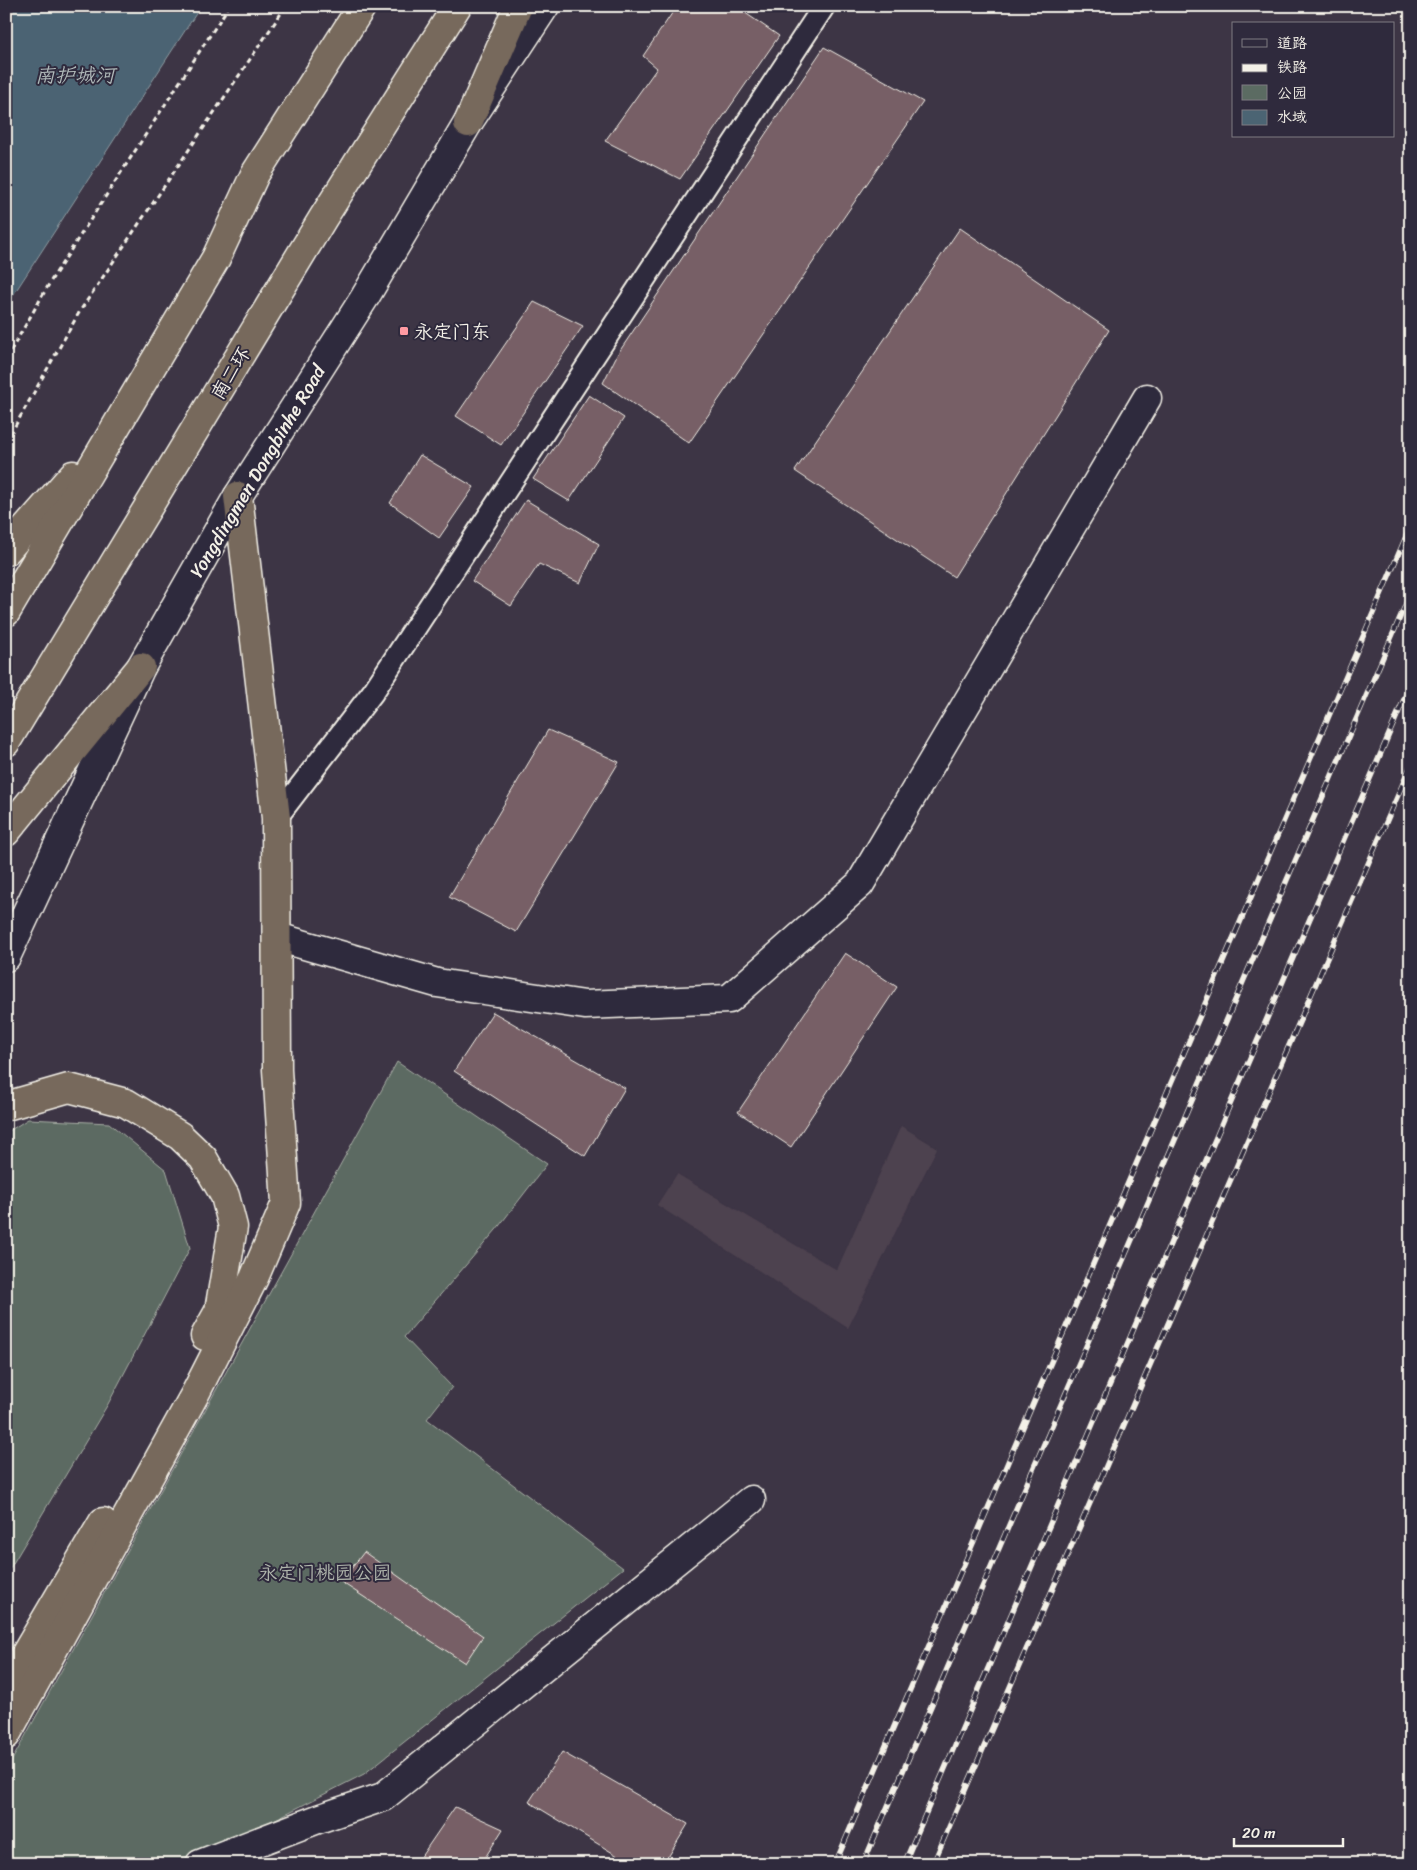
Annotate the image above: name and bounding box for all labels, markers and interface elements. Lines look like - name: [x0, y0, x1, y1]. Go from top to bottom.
- legend: [1232, 22, 1394, 138]
- text: 道路: [1277, 30, 1307, 56]
- text: 铁路: [1277, 54, 1307, 80]
- water label: 南护城河: [35, 58, 118, 93]
- text: 公园: [1277, 80, 1307, 106]
- text: 水域: [1277, 104, 1307, 130]
- place label: 永定门东: [414, 315, 490, 348]
- marker: 永定门东: [398, 325, 410, 337]
- street label: 南二环: [202, 340, 259, 406]
- street label: Yongdingmen Dongbinhe Road: [181, 357, 335, 584]
- park label: 永定门桃园公园: [258, 1556, 392, 1589]
- scale bar: [1234, 1815, 1343, 1847]
- text: 20 m: [1242, 1820, 1276, 1846]

